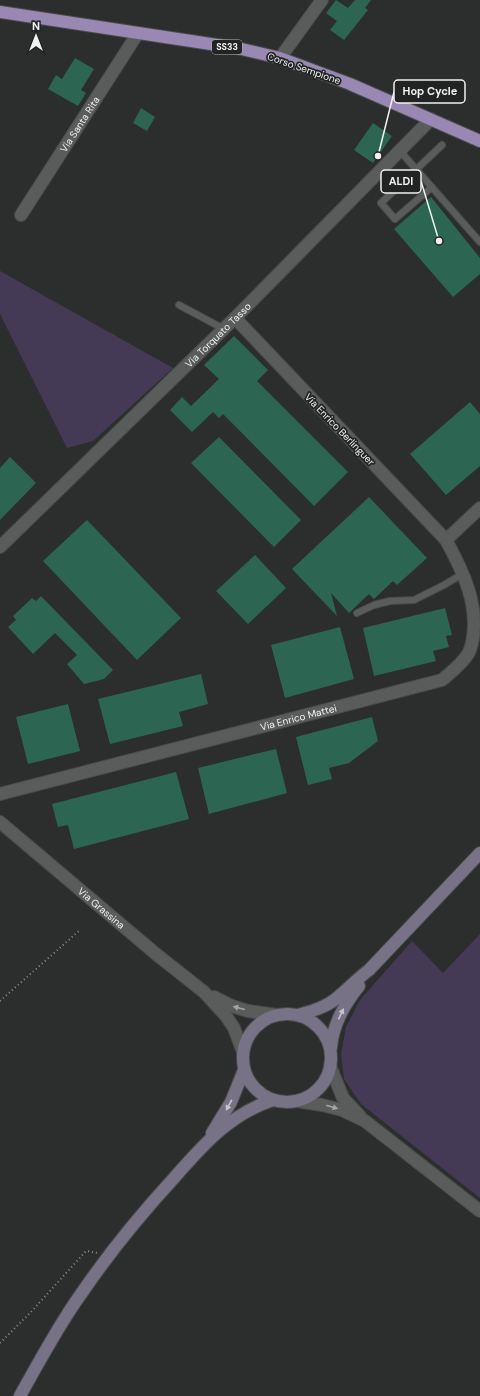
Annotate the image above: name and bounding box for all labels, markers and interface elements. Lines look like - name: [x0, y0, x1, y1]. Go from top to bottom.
- north arrow: [16, 16, 56, 56]
- text: N: [32, 19, 40, 33]
- road number: SS33: [212, 40, 242, 54]
- street label: Corso Sempione: [265, 50, 343, 87]
- callout: Hop Cycle: [394, 80, 465, 103]
- text: Hop Cycle: [403, 84, 458, 98]
- street label: Via Santa Rita: [57, 94, 103, 155]
- callout: ALDI: [381, 170, 421, 193]
- text: ALDI: [389, 174, 413, 188]
- street label: Via Torquato Tasso: [182, 300, 254, 370]
- street label: Via Enrico Berlinguer: [302, 390, 378, 468]
- street label: Via Enrico Mattei: [259, 701, 338, 734]
- street label: Via Grassina: [75, 885, 127, 932]
- one-way arrow: [233, 1005, 245, 1011]
- one-way arrow: [338, 1008, 344, 1020]
- one-way arrow: [226, 1099, 233, 1111]
- one-way arrow: [325, 1105, 338, 1111]

